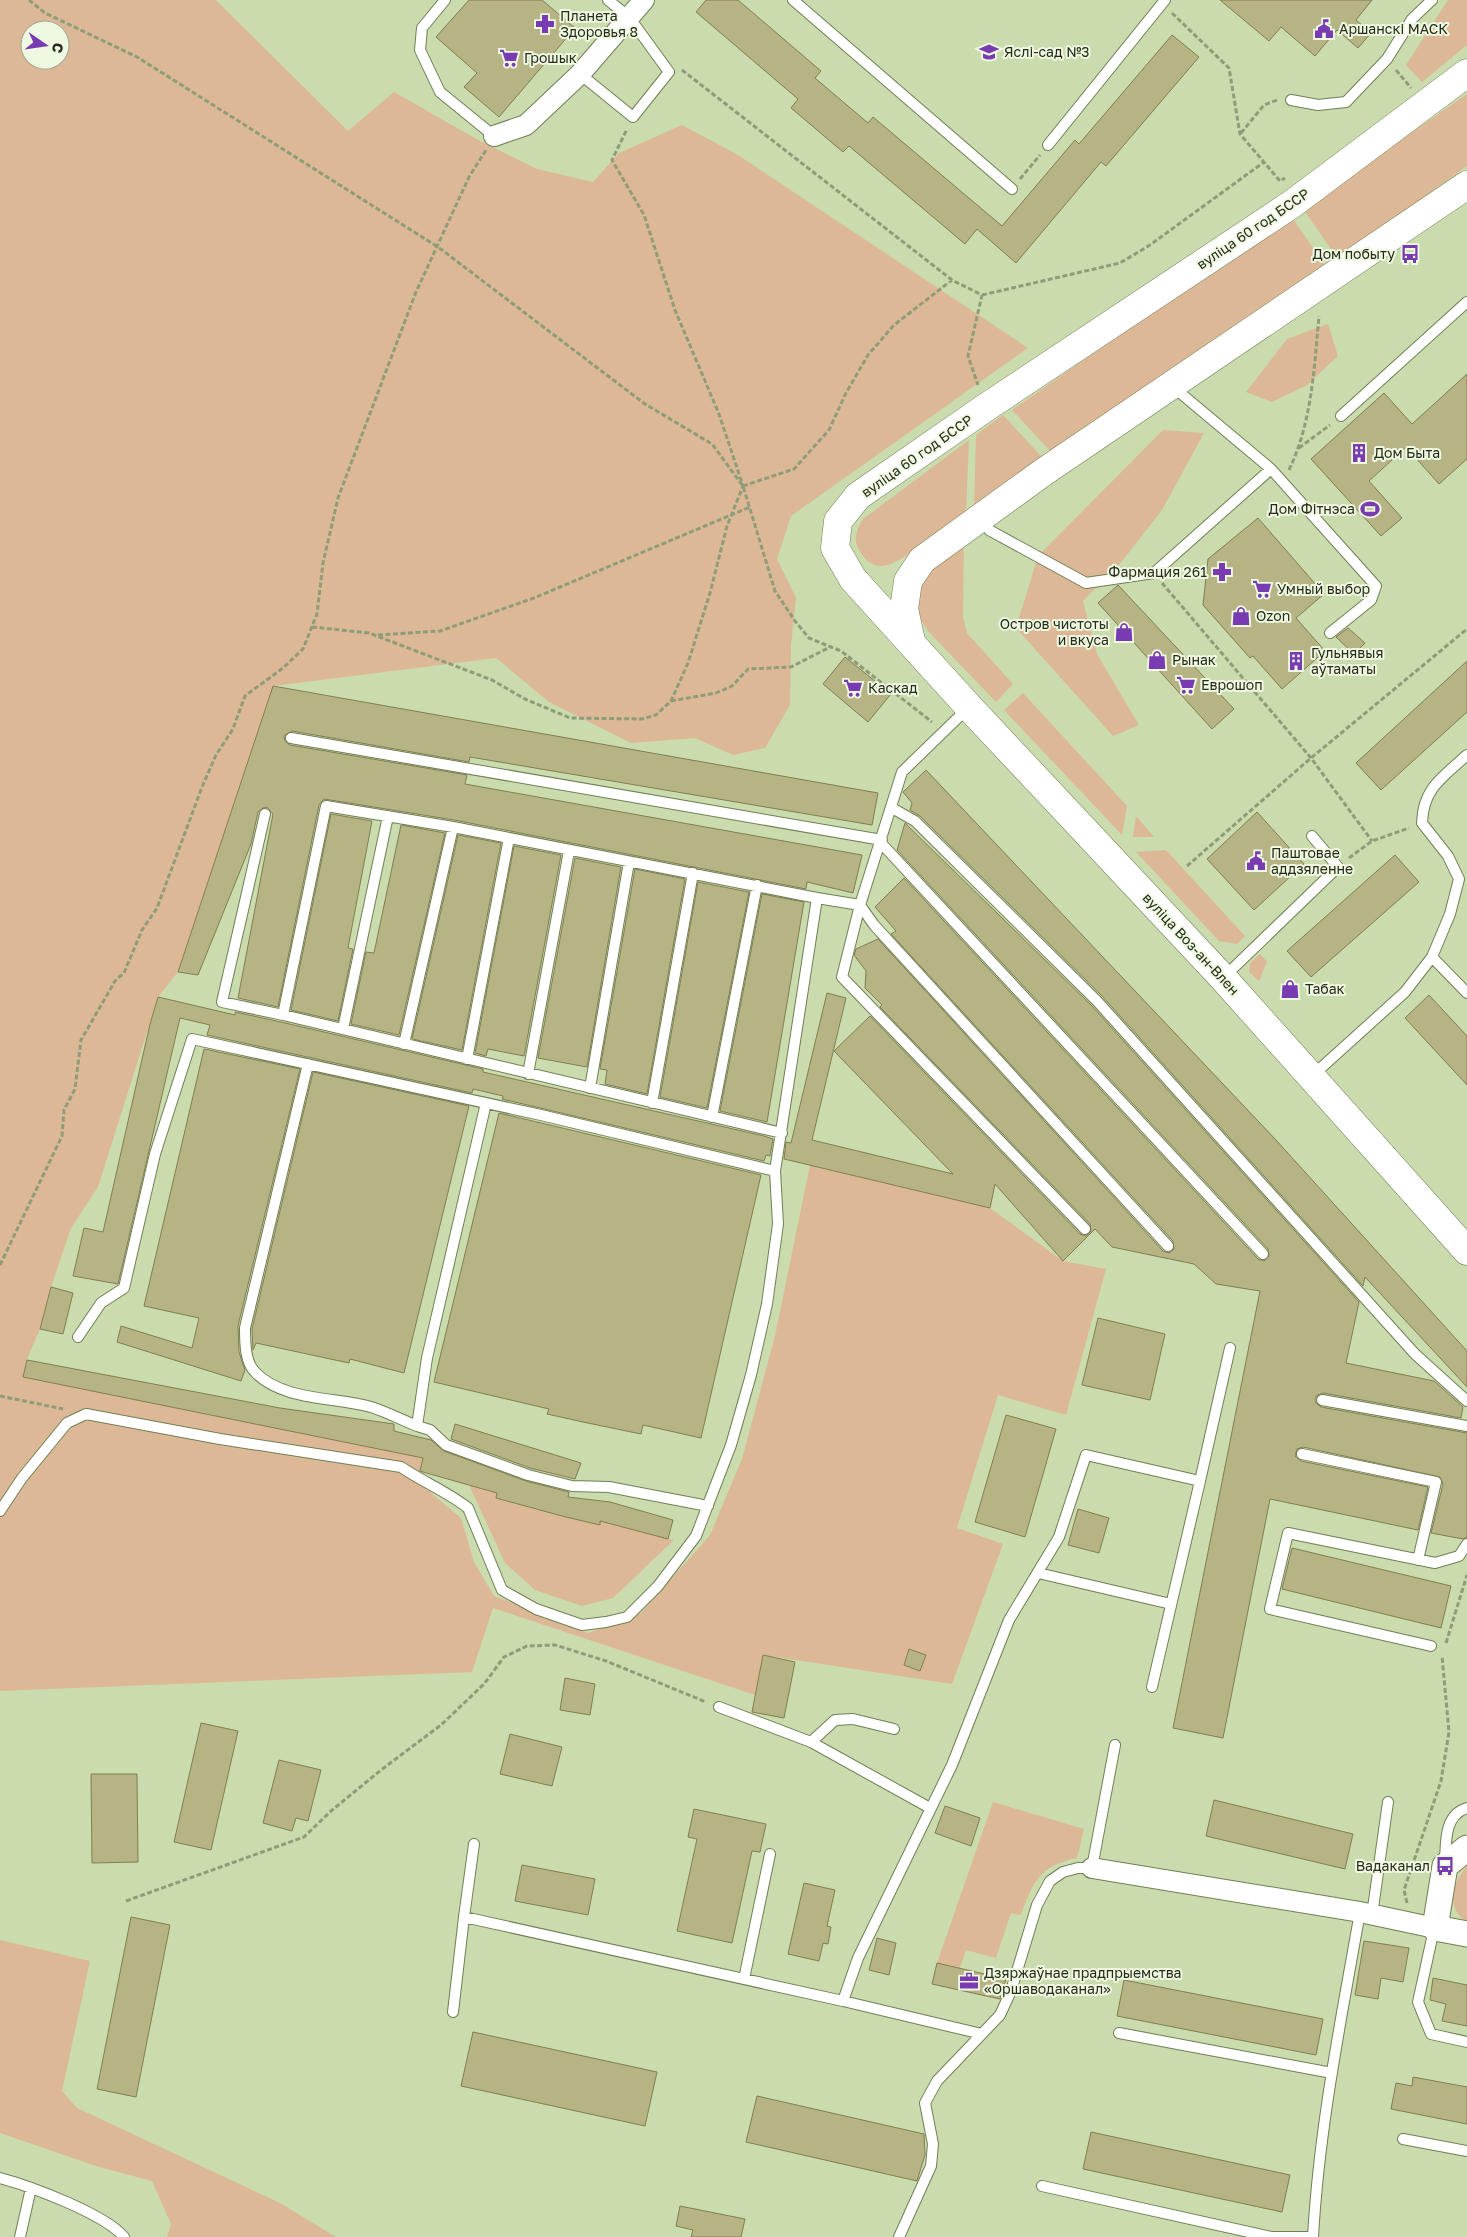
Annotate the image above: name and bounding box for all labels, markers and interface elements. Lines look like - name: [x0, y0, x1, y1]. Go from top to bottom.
- place label: Планета Здоровья 8: [560, 7, 638, 40]
- pharmacy icon: Планета Здоровья 8: [534, 13, 556, 35]
- public building icon: Аршанскі МАСК: [1313, 18, 1335, 40]
- north arrow: [20, 20, 70, 70]
- place label: Аршанскі МАСК: [1339, 20, 1448, 37]
- text: С: [49, 41, 68, 55]
- school or university icon: Яслі-сад №3: [978, 41, 1000, 63]
- place label: Яслі-сад №3: [1004, 43, 1090, 60]
- supermarket icon: Грошык: [498, 47, 520, 69]
- place label: Грошык: [524, 49, 577, 66]
- street label: вуліца 60 год БССР: [1193, 185, 1312, 273]
- bus stop icon: Дом побыту: [1399, 243, 1421, 265]
- place label: Дом побыту: [1313, 245, 1395, 262]
- street label: вуліца 60 год БССР: [858, 411, 976, 500]
- building icon: Дом Быта: [1348, 442, 1370, 464]
- place label: Дом Быта: [1374, 444, 1440, 461]
- sports icon: Дом Фітнэса: [1359, 498, 1381, 520]
- place label: Дом Фітнэса: [1269, 500, 1355, 517]
- pharmacy icon: Фармация 261: [1211, 561, 1233, 583]
- place label: Фармация 261: [1108, 563, 1207, 580]
- supermarket icon: Умный выбор: [1251, 578, 1273, 600]
- place label: Умный выбор: [1277, 580, 1370, 597]
- shop icon: Ozon: [1230, 605, 1252, 627]
- place label: Ozon: [1256, 607, 1290, 624]
- place label: Остров чистоты и вкуса: [1000, 615, 1109, 648]
- shop icon: Остров чистоты и вкуса: [1113, 621, 1135, 643]
- place label: Гульнявыя аўтаматы: [1311, 644, 1383, 677]
- shop icon: Рынак: [1146, 649, 1168, 671]
- building icon: Гульнявыя аўтаматы: [1285, 650, 1307, 672]
- place label: Рынак: [1172, 651, 1216, 668]
- supermarket icon: Еврошоп: [1175, 674, 1197, 696]
- place label: Еврошоп: [1201, 676, 1263, 693]
- supermarket icon: Каскад: [842, 677, 864, 699]
- place label: Каскад: [868, 679, 918, 696]
- place label: Паштовае аддзяленне: [1271, 844, 1353, 877]
- public building icon: Паштовае аддзяленне: [1245, 850, 1267, 872]
- street label: вуліца Воз-ан-Влен: [1140, 889, 1243, 998]
- shop icon: Табак: [1279, 978, 1301, 1000]
- place label: Табак: [1305, 980, 1345, 997]
- bus stop icon: Вадаканал: [1434, 1855, 1456, 1877]
- place label: Вадаканал: [1356, 1857, 1430, 1874]
- place label: Дзяржаўнае прадпрыемства «Оршаводаканал»: [984, 1964, 1181, 1997]
- office icon: Дзяржаўнае прадпрыемства «Оршаводаканал»: [958, 1970, 980, 1992]

